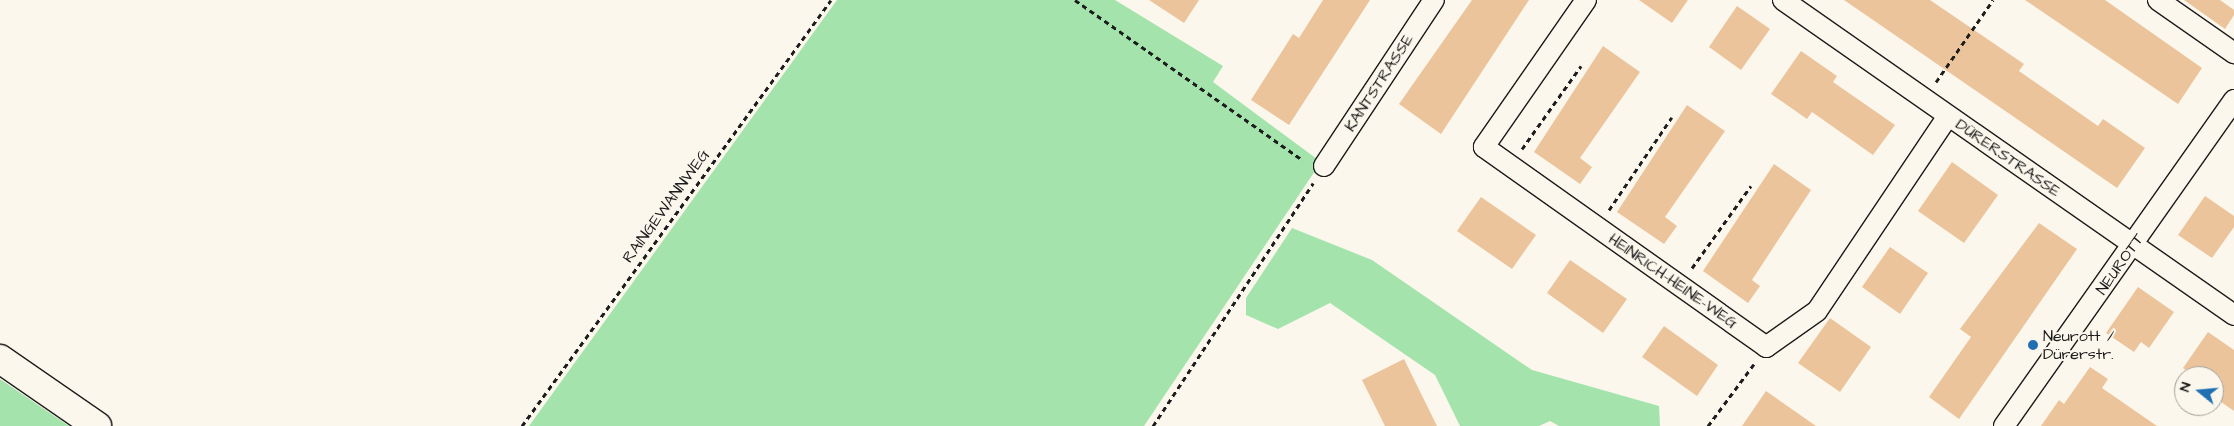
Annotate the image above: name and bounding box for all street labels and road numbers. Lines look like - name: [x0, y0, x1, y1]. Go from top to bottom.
- street label: KANTSTRASSE: [1340, 31, 1418, 135]
- street label: DÜRERSTRASSE: [1952, 115, 2064, 201]
- street label: RAINGEWANNWEG: [618, 146, 714, 266]
- street label: HEINRICH-HEINE-WEG: [1605, 229, 1741, 333]
- street label: NEUROTT: [2092, 230, 2148, 298]

